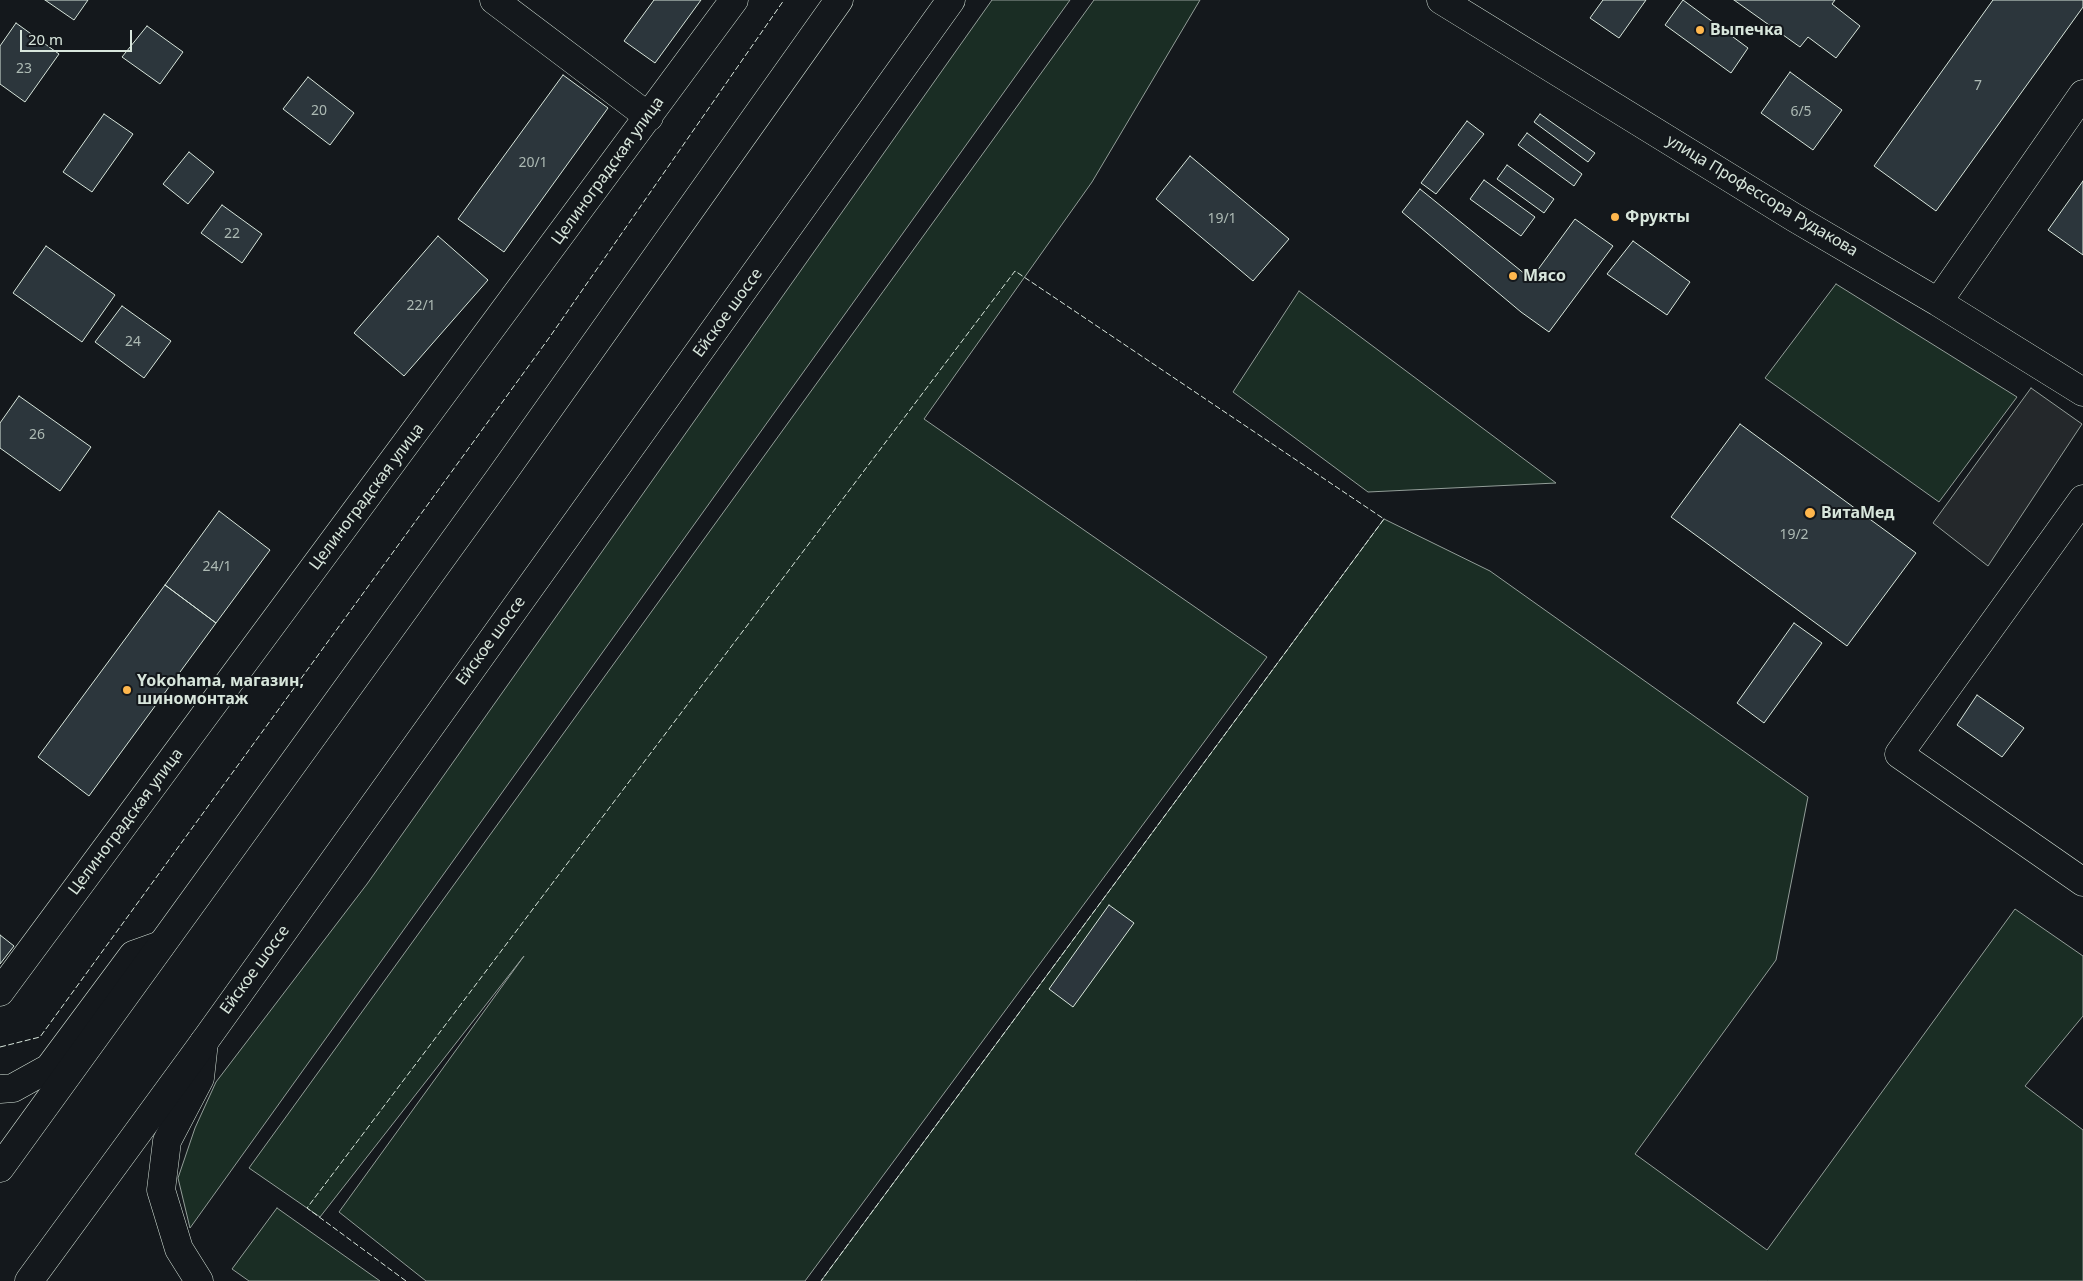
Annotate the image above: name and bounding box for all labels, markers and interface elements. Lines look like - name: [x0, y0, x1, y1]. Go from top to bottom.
- scale bar: [22, 20, 135, 52]
- place label: Выпечка: [1710, 20, 1783, 40]
- marker: Выпечка: [1694, 24, 1706, 36]
- text: 20 m: [28, 29, 63, 49]
- house number: 23: [16, 61, 32, 77]
- house number: 7: [1974, 78, 1982, 94]
- street label: Целиноградская улица: [548, 93, 668, 249]
- house number: 20: [311, 103, 327, 119]
- house number: 6/5: [1790, 104, 1812, 120]
- street label: улица Профессора Рудакова: [1663, 131, 1861, 261]
- house number: 20/1: [518, 155, 548, 171]
- place label: Фрукты: [1625, 207, 1690, 227]
- house number: 19/1: [1207, 211, 1237, 227]
- marker: Фрукты: [1609, 211, 1621, 223]
- house number: 22: [224, 226, 240, 242]
- street label: Ейское шоссе: [689, 265, 767, 361]
- place label: Мясо: [1523, 266, 1566, 286]
- marker: Мясо: [1507, 270, 1519, 282]
- house number: 22/1: [406, 298, 436, 314]
- house number: 24: [125, 334, 141, 350]
- street label: Целиноградская улица: [306, 420, 428, 574]
- house number: 26: [29, 427, 45, 443]
- place label: ВитаMед: [1821, 503, 1894, 523]
- marker: ВитаMед: [1803, 506, 1817, 520]
- house number: 19/2: [1779, 527, 1809, 543]
- house number: 24/1: [202, 559, 232, 575]
- street label: Ейское шоссе: [452, 593, 530, 689]
- place label: Yokohama, магазин, шиномонтаж: [137, 671, 304, 709]
- marker: Yokohama, магазин, шиномонтаж: [121, 684, 133, 696]
- street label: Целиноградская улица: [65, 745, 187, 899]
- street label: Ейское шоссе: [216, 922, 294, 1018]

